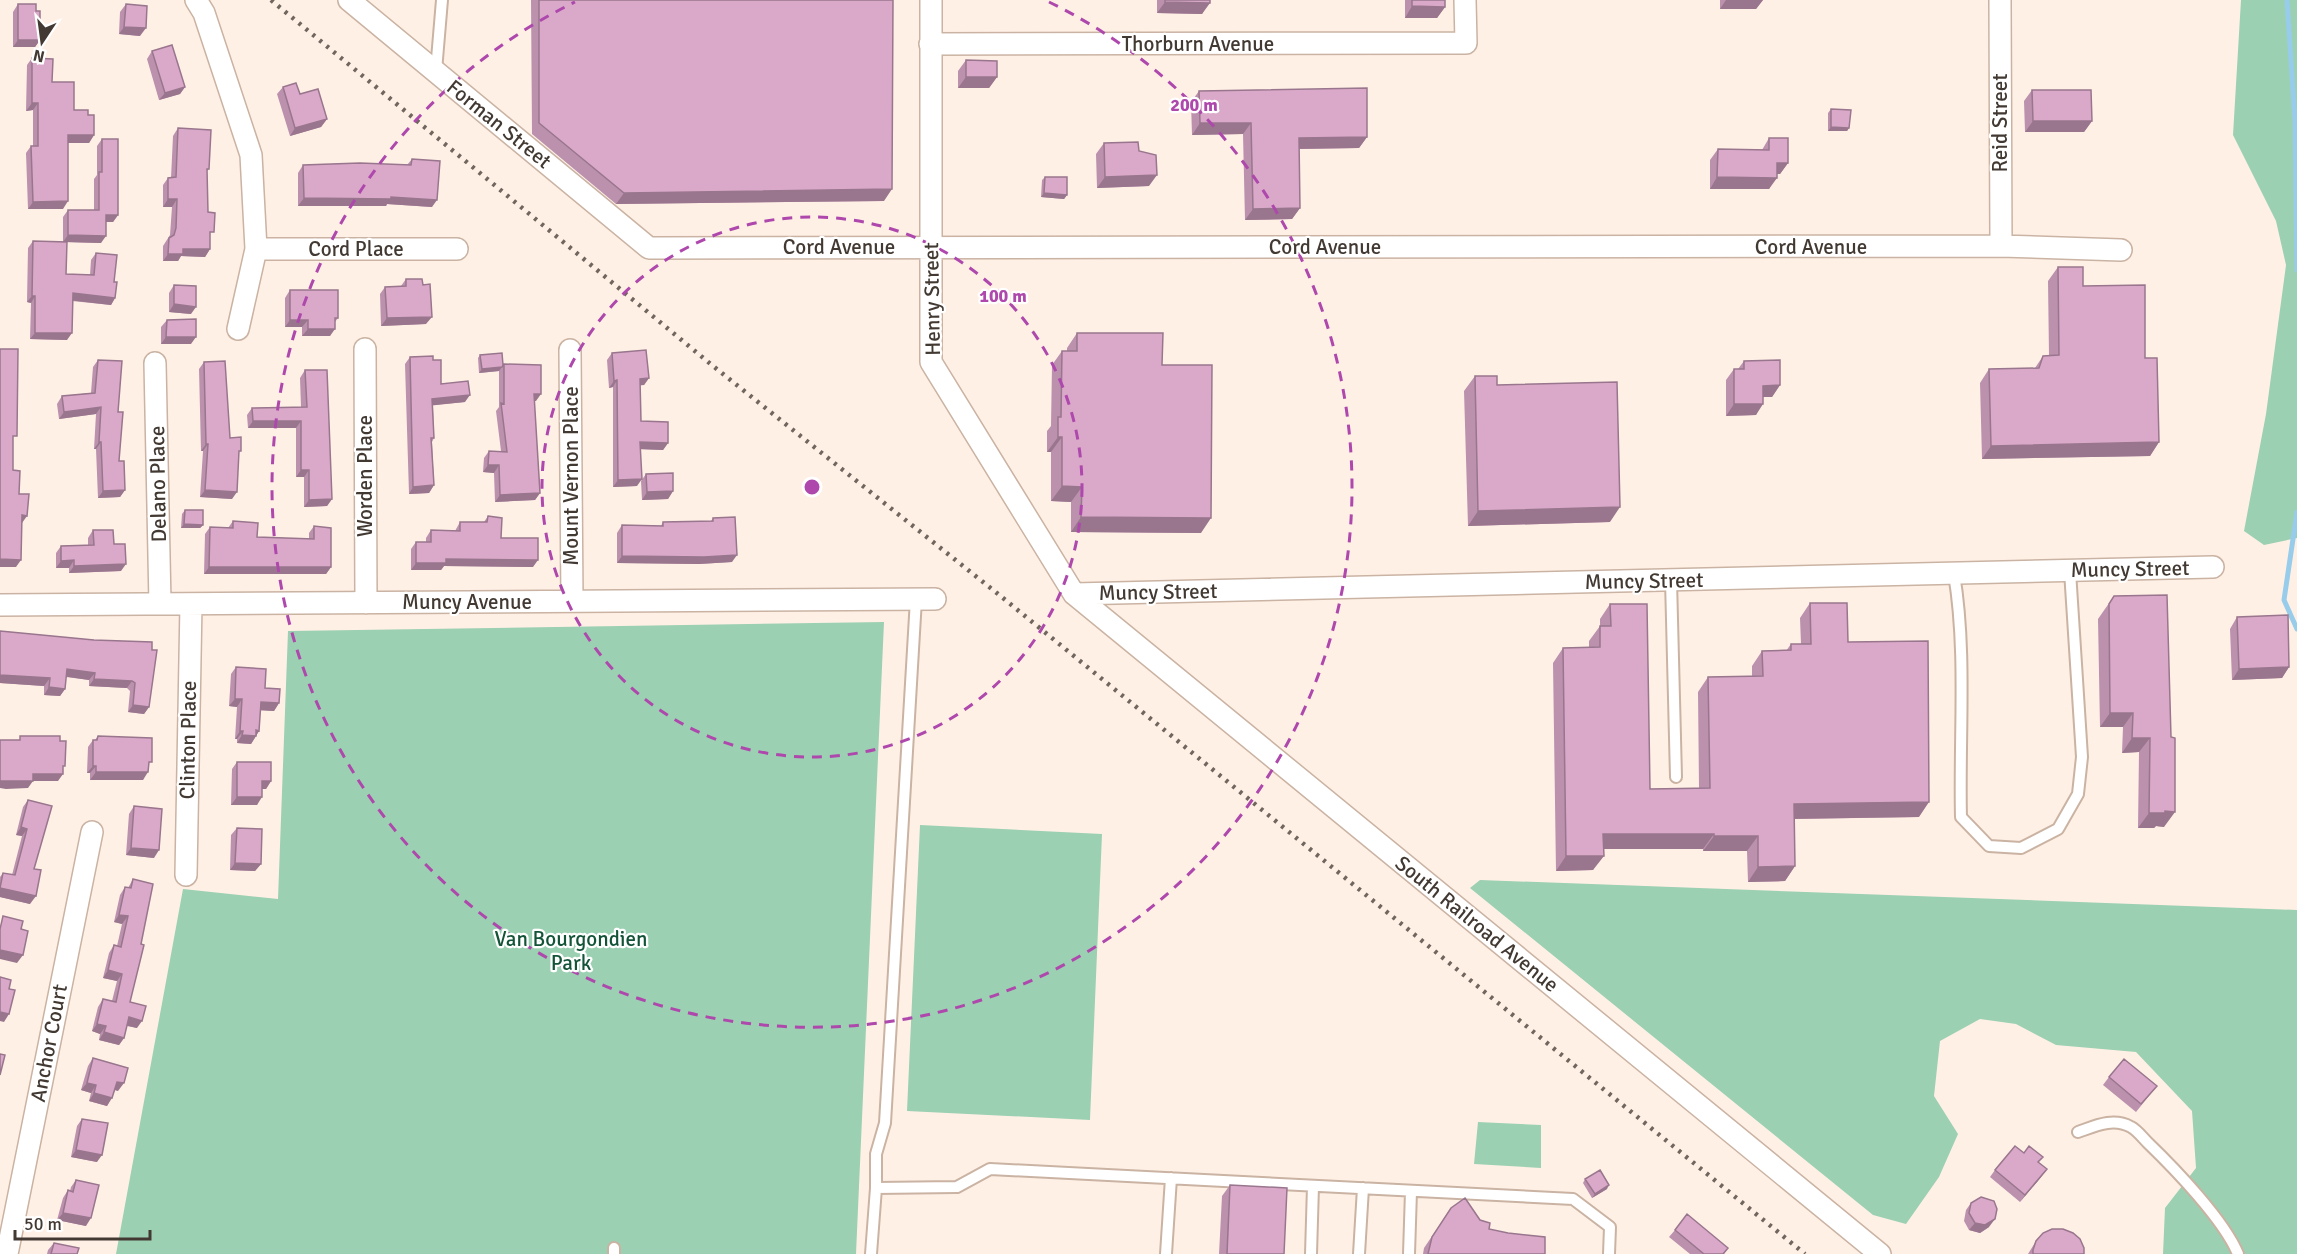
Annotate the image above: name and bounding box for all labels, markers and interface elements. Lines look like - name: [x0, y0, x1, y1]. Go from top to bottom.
- north arrow: [12, 12, 72, 72]
- street label: Thorburn Avenue: [1122, 31, 1274, 57]
- text: N: [31, 45, 47, 67]
- street label: Forman Street: [441, 74, 557, 174]
- street label: Reid Street: [1987, 74, 2013, 173]
- text: 200 m: [1170, 94, 1218, 116]
- street label: Cord Avenue: [783, 234, 895, 260]
- street label: Cord Avenue: [1269, 234, 1381, 260]
- street label: Cord Avenue: [1755, 234, 1867, 260]
- street label: Cord Place: [308, 236, 404, 262]
- street label: Henry Street: [918, 242, 946, 356]
- text: 100 m: [979, 285, 1027, 307]
- street label: Mount Vernon Place: [558, 386, 584, 566]
- street label: Worden Place: [352, 415, 378, 537]
- street label: Delano Place: [144, 425, 172, 543]
- centre of rings: [802, 477, 822, 497]
- street label: Muncy Street: [2070, 555, 2190, 583]
- street label: Muncy Street: [1584, 567, 1704, 595]
- street label: Muncy Street: [1098, 578, 1218, 606]
- street label: Muncy Avenue: [402, 589, 532, 615]
- street label: Clinton Place: [174, 680, 202, 800]
- street label: South Railroad Avenue: [1390, 850, 1564, 998]
- park label: Van Bourgondien Park: [495, 926, 647, 976]
- street label: Anchor Court: [25, 982, 73, 1104]
- scale bar: [15, 1203, 150, 1241]
- text: 50 m: [24, 1213, 62, 1235]

